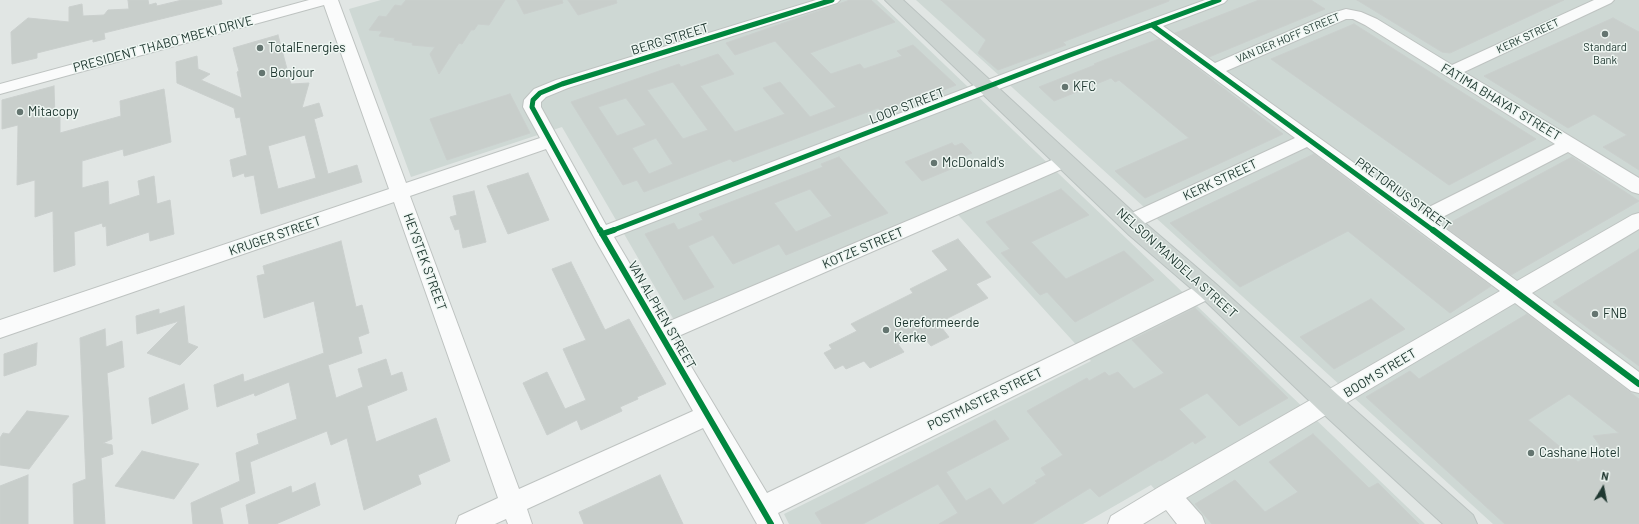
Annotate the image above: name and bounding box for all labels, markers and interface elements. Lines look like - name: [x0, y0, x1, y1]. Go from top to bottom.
- street label: VAN DER HOFF STREET: [1234, 10, 1342, 66]
- street label: PRESIDENT THABO MBEKI DRIVE: [71, 12, 255, 76]
- street label: KERK STREET: [1494, 16, 1562, 56]
- street label: BERG STREET: [629, 20, 711, 58]
- marker: Standard Bank: [1600, 29, 1610, 39]
- place label: TotalEnergies: [268, 40, 345, 56]
- place label: Standard Bank: [1583, 40, 1627, 66]
- marker: TotalEnergies: [255, 43, 265, 53]
- street label: FATIMA BHAYAT STREET: [1438, 60, 1564, 144]
- place label: Bonjour: [270, 65, 314, 81]
- marker: Bonjour: [257, 68, 267, 78]
- place label: KFC: [1073, 79, 1096, 95]
- marker: KFC: [1060, 82, 1070, 92]
- street label: LOOP STREET: [867, 84, 947, 128]
- place label: Mitacopy: [28, 104, 79, 120]
- marker: Mitacopy: [15, 107, 25, 117]
- street label: PRETORIUS STREET: [1352, 154, 1454, 234]
- place label: McDonald's: [942, 155, 1005, 171]
- street label: KERK STREET: [1180, 156, 1260, 204]
- marker: McDonald's: [929, 158, 939, 168]
- street label: NELSON MANDELA STREET: [1114, 205, 1240, 321]
- street label: HEYSTEK STREET: [400, 211, 450, 313]
- street label: KRUGER STREET: [227, 213, 323, 259]
- street label: KOTZE STREET: [820, 224, 906, 272]
- street label: VAN ALPHEN STREET: [625, 258, 699, 372]
- place label: FNB: [1603, 306, 1627, 322]
- marker: FNB: [1590, 309, 1600, 319]
- place label: Gereformeerde Kerke: [894, 315, 979, 346]
- marker: Gereformeerde Kerke: [881, 325, 891, 335]
- street label: BOOM STREET: [1341, 345, 1419, 401]
- street label: POSTMASTER STREET: [925, 364, 1045, 434]
- place label: Cashane Hotel: [1539, 445, 1620, 461]
- marker: Cashane Hotel: [1526, 448, 1536, 458]
- north arrow: [1583, 468, 1623, 508]
- text: N: [1600, 469, 1610, 483]

